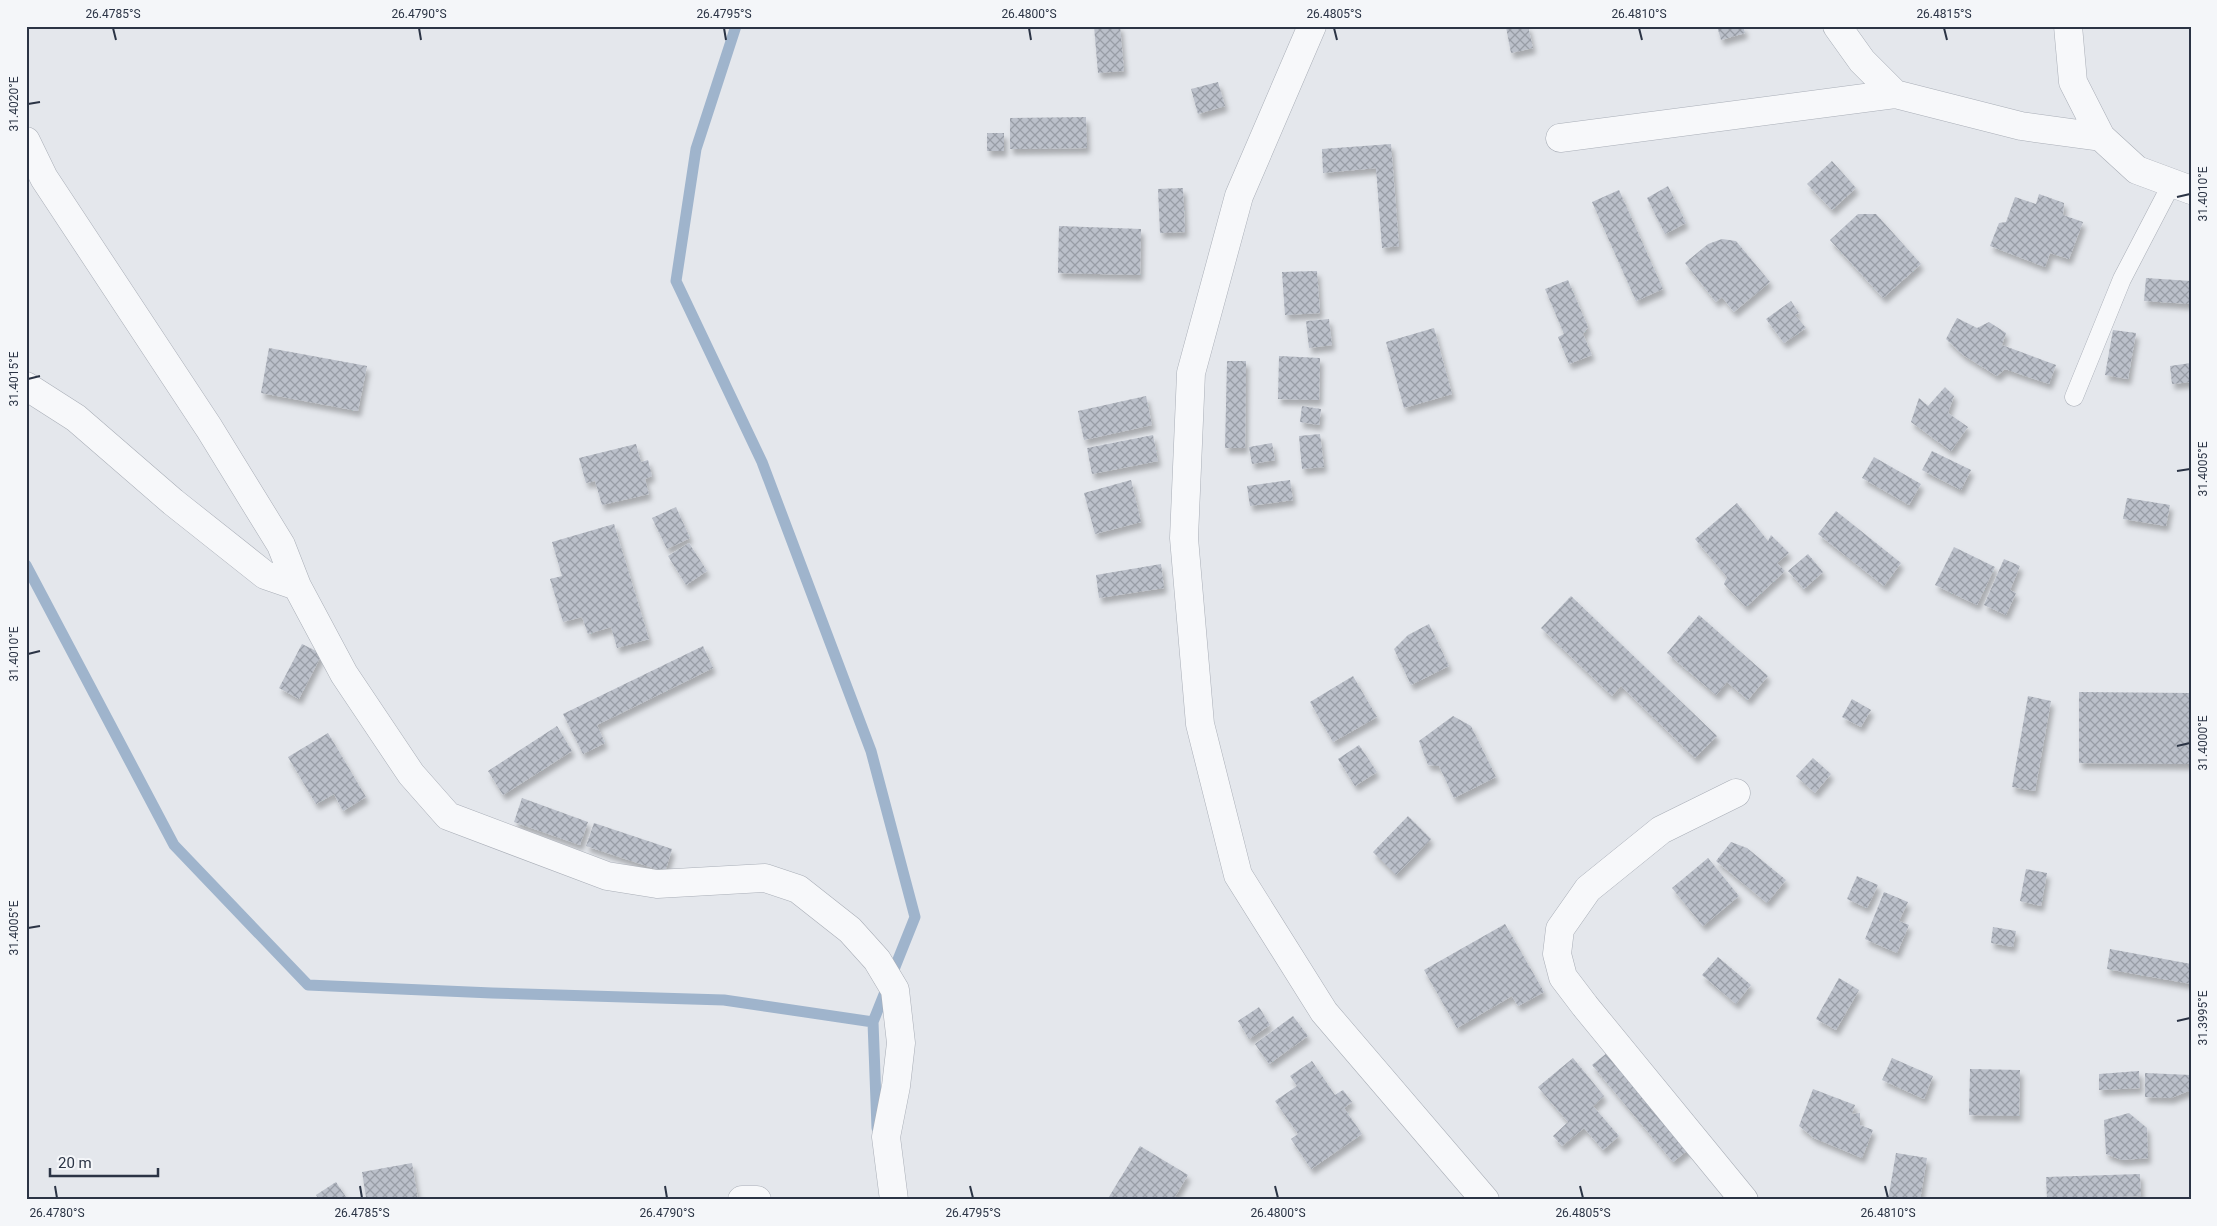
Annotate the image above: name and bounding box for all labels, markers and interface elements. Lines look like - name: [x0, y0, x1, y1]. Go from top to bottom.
- text: 26.4785°S: [85, 7, 141, 21]
- text: 26.4790°S: [391, 7, 447, 21]
- text: 26.4795°S: [696, 7, 752, 21]
- text: 26.4800°S: [1001, 7, 1057, 21]
- text: 26.4805°S: [1306, 7, 1362, 21]
- text: 26.4810°S: [1611, 7, 1667, 21]
- text: 26.4815°S: [1916, 7, 1972, 21]
- text: 31.4020°E: [7, 76, 21, 131]
- text: 31.4010°E: [2196, 166, 2210, 221]
- text: 31.4015°E: [7, 351, 21, 406]
- text: 31.4005°E: [2196, 441, 2210, 496]
- text: 31.4010°E: [7, 626, 21, 681]
- text: 31.4000°E: [2196, 715, 2210, 770]
- text: 31.4005°E: [7, 900, 21, 955]
- text: 31.3995°E: [2196, 990, 2210, 1045]
- scale bar: [50, 1146, 158, 1178]
- text: 20 m: [58, 1154, 92, 1172]
- text: 26.4780°S: [29, 1206, 85, 1220]
- text: 26.4785°S: [334, 1206, 390, 1220]
- text: 26.4790°S: [639, 1206, 695, 1220]
- text: 26.4795°S: [945, 1206, 1001, 1220]
- text: 26.4800°S: [1250, 1206, 1306, 1220]
- text: 26.4805°S: [1555, 1206, 1611, 1220]
- text: 26.4810°S: [1860, 1206, 1916, 1220]

